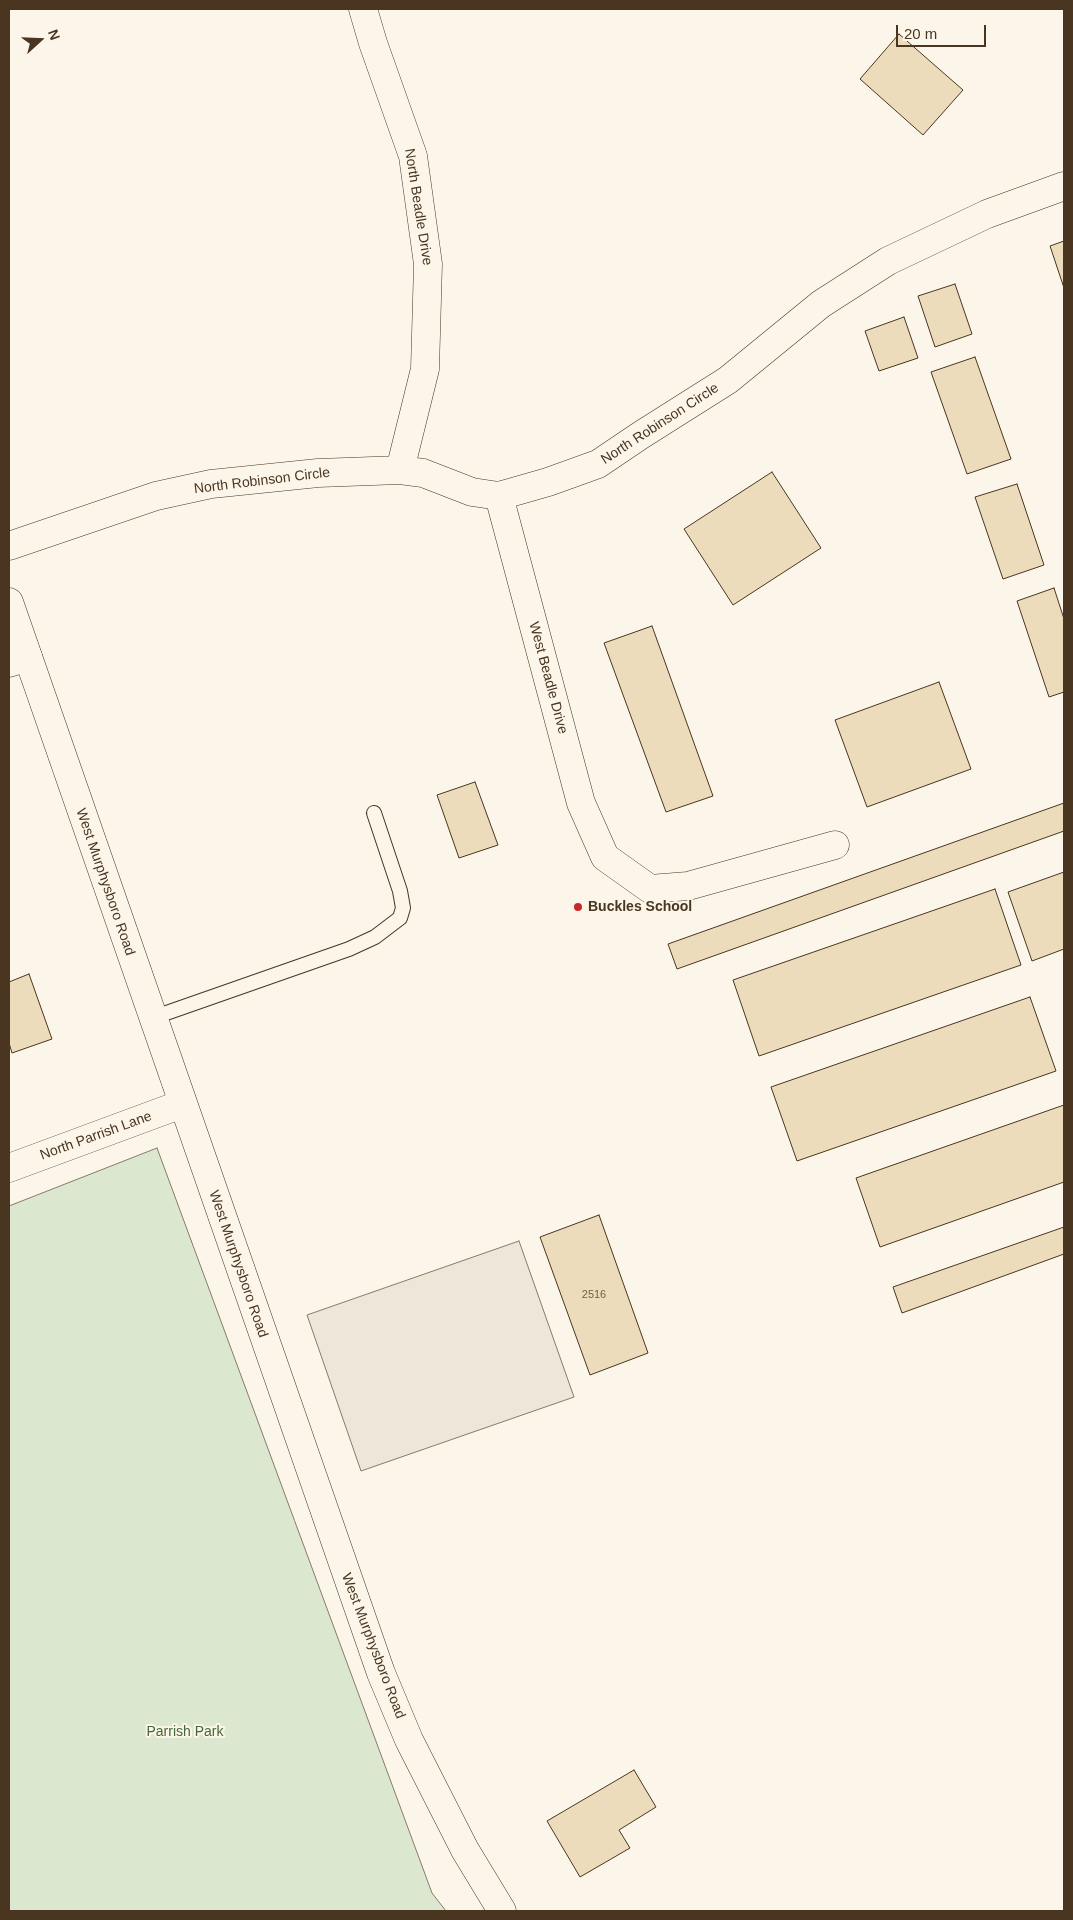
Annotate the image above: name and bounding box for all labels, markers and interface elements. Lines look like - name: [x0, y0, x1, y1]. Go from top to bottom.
- north arrow: [15, 15, 65, 65]
- scale bar: [898, 15, 988, 47]
- text: 20 m: [904, 25, 937, 42]
- text: N: [45, 27, 63, 42]
- street label: North Beadle Drive: [400, 147, 436, 267]
- street label: North Robinson Circle: [598, 380, 722, 468]
- street label: North Robinson Circle: [193, 464, 331, 498]
- street label: West Beadle Drive: [525, 620, 571, 736]
- street label: West Murphysboro Road: [72, 806, 138, 958]
- place label: Buckles School: [588, 899, 692, 915]
- marker: Buckles School: [572, 901, 584, 913]
- street label: North Parrish Lane: [38, 1108, 154, 1164]
- street label: West Murphysboro Road: [205, 1188, 271, 1340]
- house number: 2516: [582, 1288, 606, 1302]
- street label: West Murphysboro Road: [337, 1571, 409, 1721]
- park label: Parrish Park: [146, 1724, 224, 1740]

